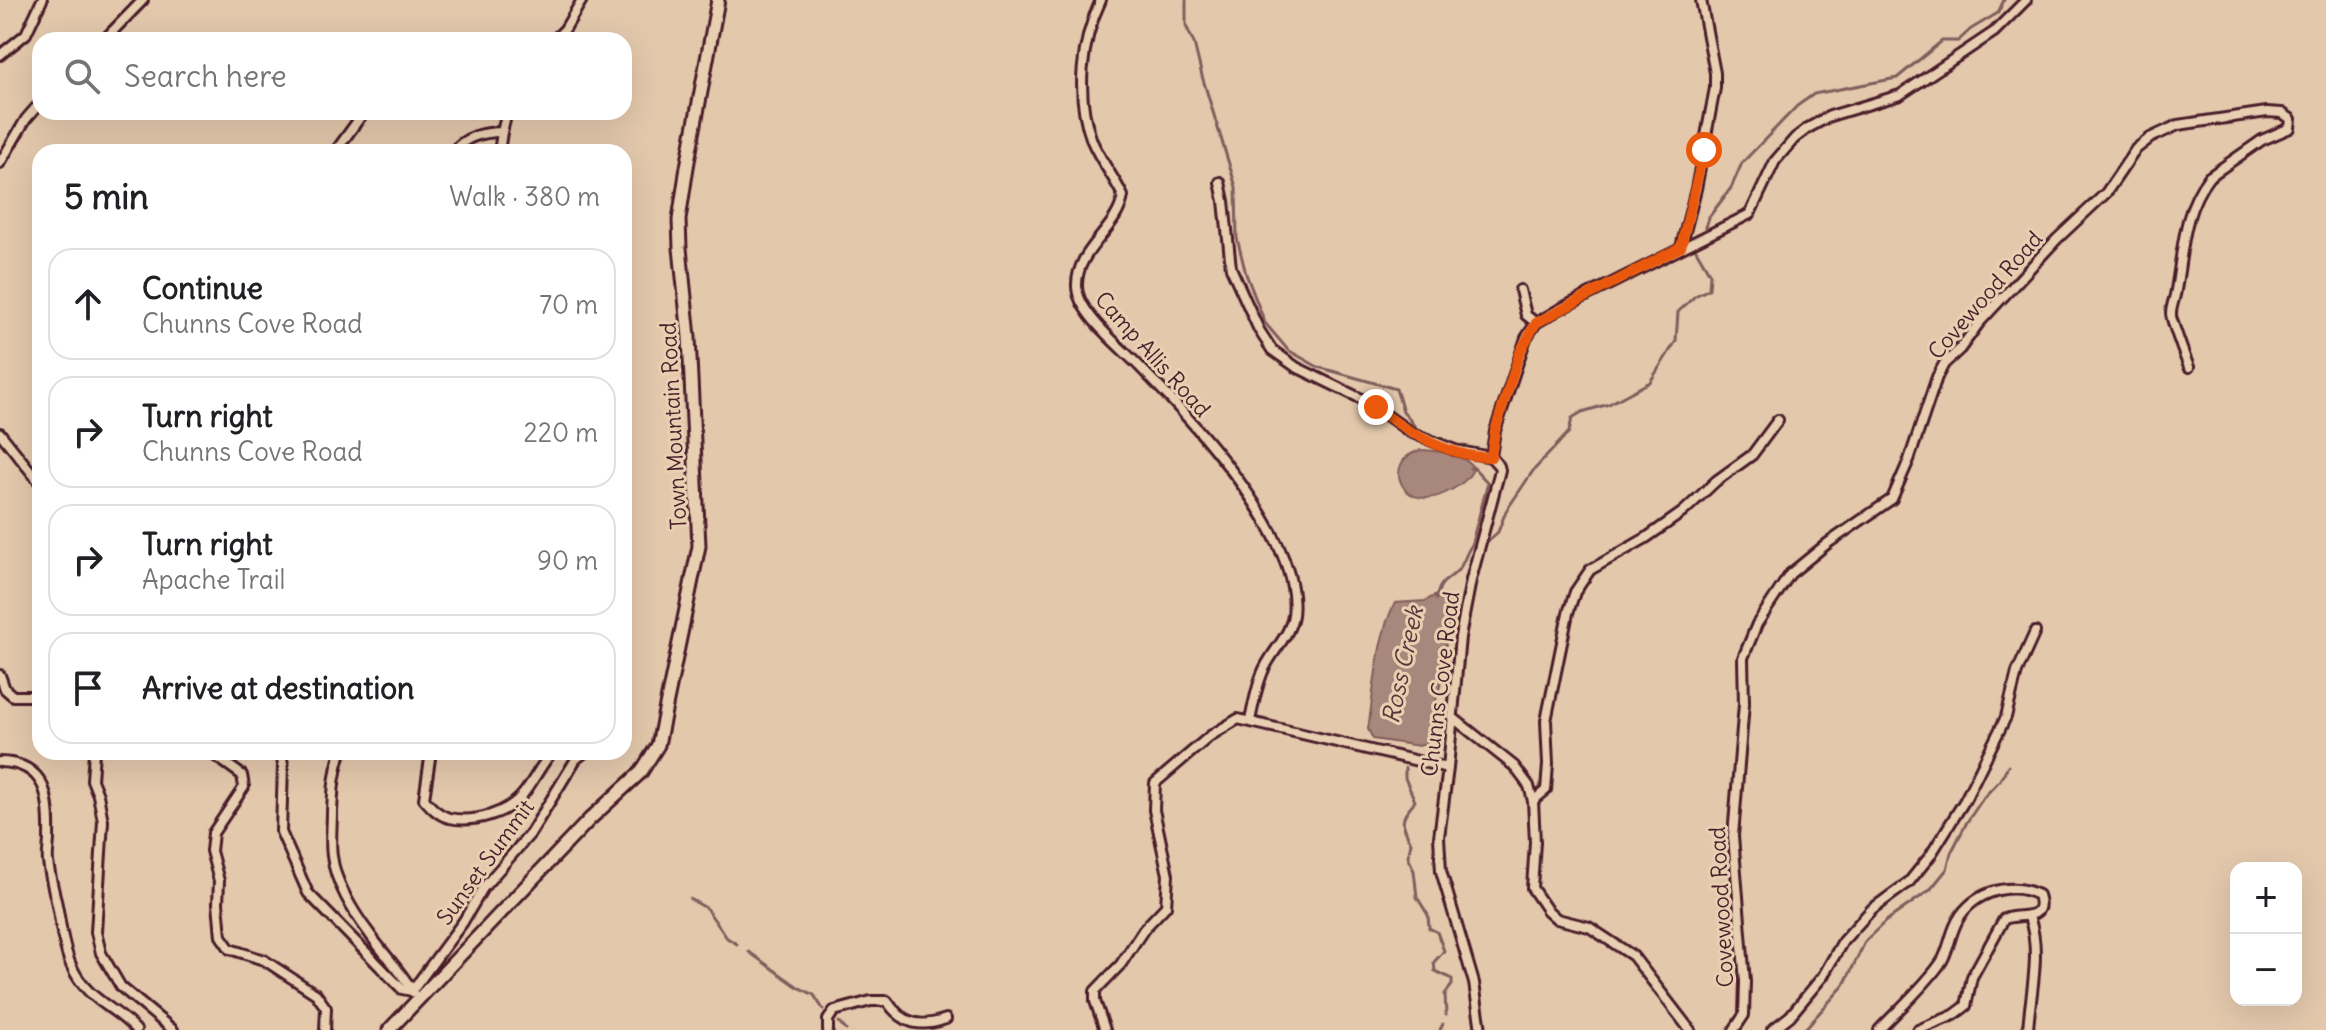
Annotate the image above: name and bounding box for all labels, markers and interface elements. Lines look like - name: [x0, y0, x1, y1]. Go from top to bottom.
- search box: [32, 32, 632, 120]
- icon: search: [60, 54, 104, 98]
- text: Search here: [124, 57, 287, 95]
- route start: [1686, 132, 1722, 168]
- text: 5 min: [64, 175, 149, 218]
- text: Walk · 380 m: [449, 180, 600, 213]
- street label: Covewood Road: [1922, 225, 2048, 365]
- text: Continue: [142, 269, 263, 307]
- icon: ahead: [66, 282, 110, 326]
- street label: Camp Allis Road: [1089, 285, 1217, 423]
- text: 70 m: [539, 288, 598, 321]
- text: Chunns Cove Road: [142, 307, 363, 340]
- street label: Town Mountain Road: [654, 322, 692, 530]
- route end: [1358, 389, 1394, 425]
- text: Turn right: [142, 397, 273, 435]
- icon: right: [66, 410, 110, 454]
- text: 220 m: [523, 416, 598, 449]
- text: Chunns Cove Road: [142, 435, 363, 468]
- text: Turn right: [142, 525, 273, 563]
- icon: right: [66, 538, 110, 582]
- text: 90 m: [537, 544, 598, 577]
- text: Apache Trail: [142, 563, 285, 596]
- street label: Chunns Cove Road: [1415, 590, 1465, 778]
- water label: Ross Creek: [1375, 602, 1429, 726]
- icon: arrive: [66, 666, 110, 710]
- text: Arrive at destination: [142, 669, 414, 707]
- street label: Sunset Summit: [430, 794, 540, 930]
- street label: Covewood Road: [1703, 826, 1739, 988]
- map controls: [2230, 862, 2302, 1006]
- button: +: [2230, 862, 2302, 934]
- button: −: [2230, 934, 2302, 1006]

